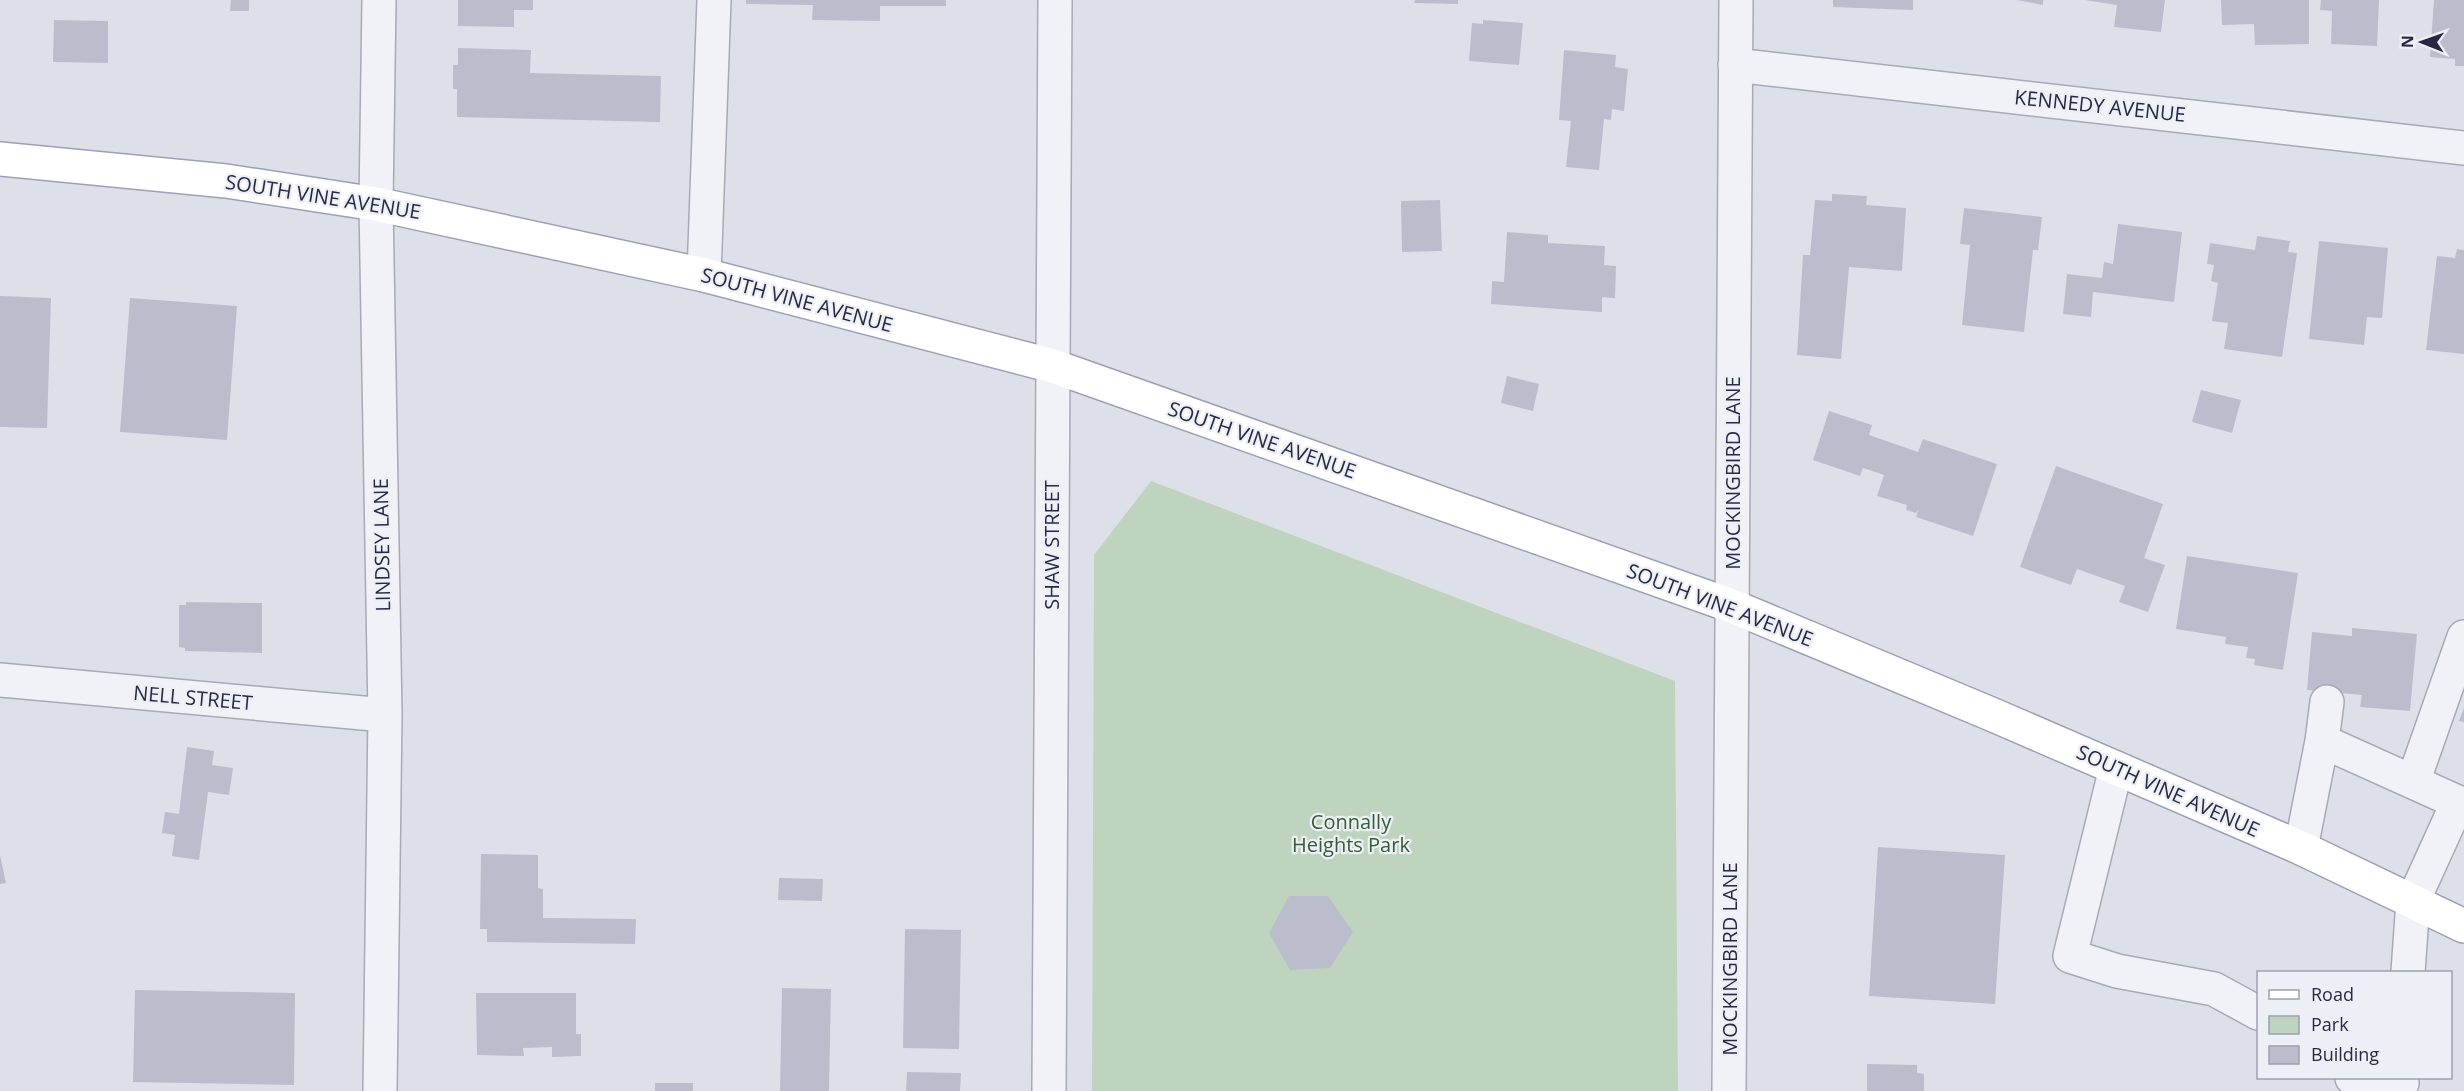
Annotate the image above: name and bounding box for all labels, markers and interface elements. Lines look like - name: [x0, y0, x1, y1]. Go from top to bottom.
- north arrow: [2392, 12, 2452, 72]
- text: N: [2396, 35, 2418, 48]
- street label: KENNEDY AVENUE: [2013, 83, 2187, 128]
- street label: SOUTH VINE AVENUE: [223, 168, 423, 225]
- street label: SOUTH VINE AVENUE: [698, 261, 896, 338]
- street label: MOCKINGBIRD LANE: [1719, 376, 1746, 570]
- street label: SOUTH VINE AVENUE: [1164, 395, 1360, 484]
- street label: LINDSEY LANE: [367, 478, 396, 612]
- street label: SHAW STREET: [1038, 480, 1065, 610]
- street label: SOUTH VINE AVENUE: [1623, 557, 1817, 653]
- street label: NELL STREET: [132, 679, 254, 716]
- street label: SOUTH VINE AVENUE: [2073, 738, 2264, 843]
- park label: Connally Heights Park: [1292, 808, 1410, 858]
- street label: MOCKINGBIRD LANE: [1716, 862, 1743, 1056]
- legend: [2257, 971, 2452, 1079]
- text: Road: [2311, 982, 2354, 1006]
- text: Park: [2311, 1012, 2349, 1036]
- text: Building: [2311, 1042, 2379, 1066]

